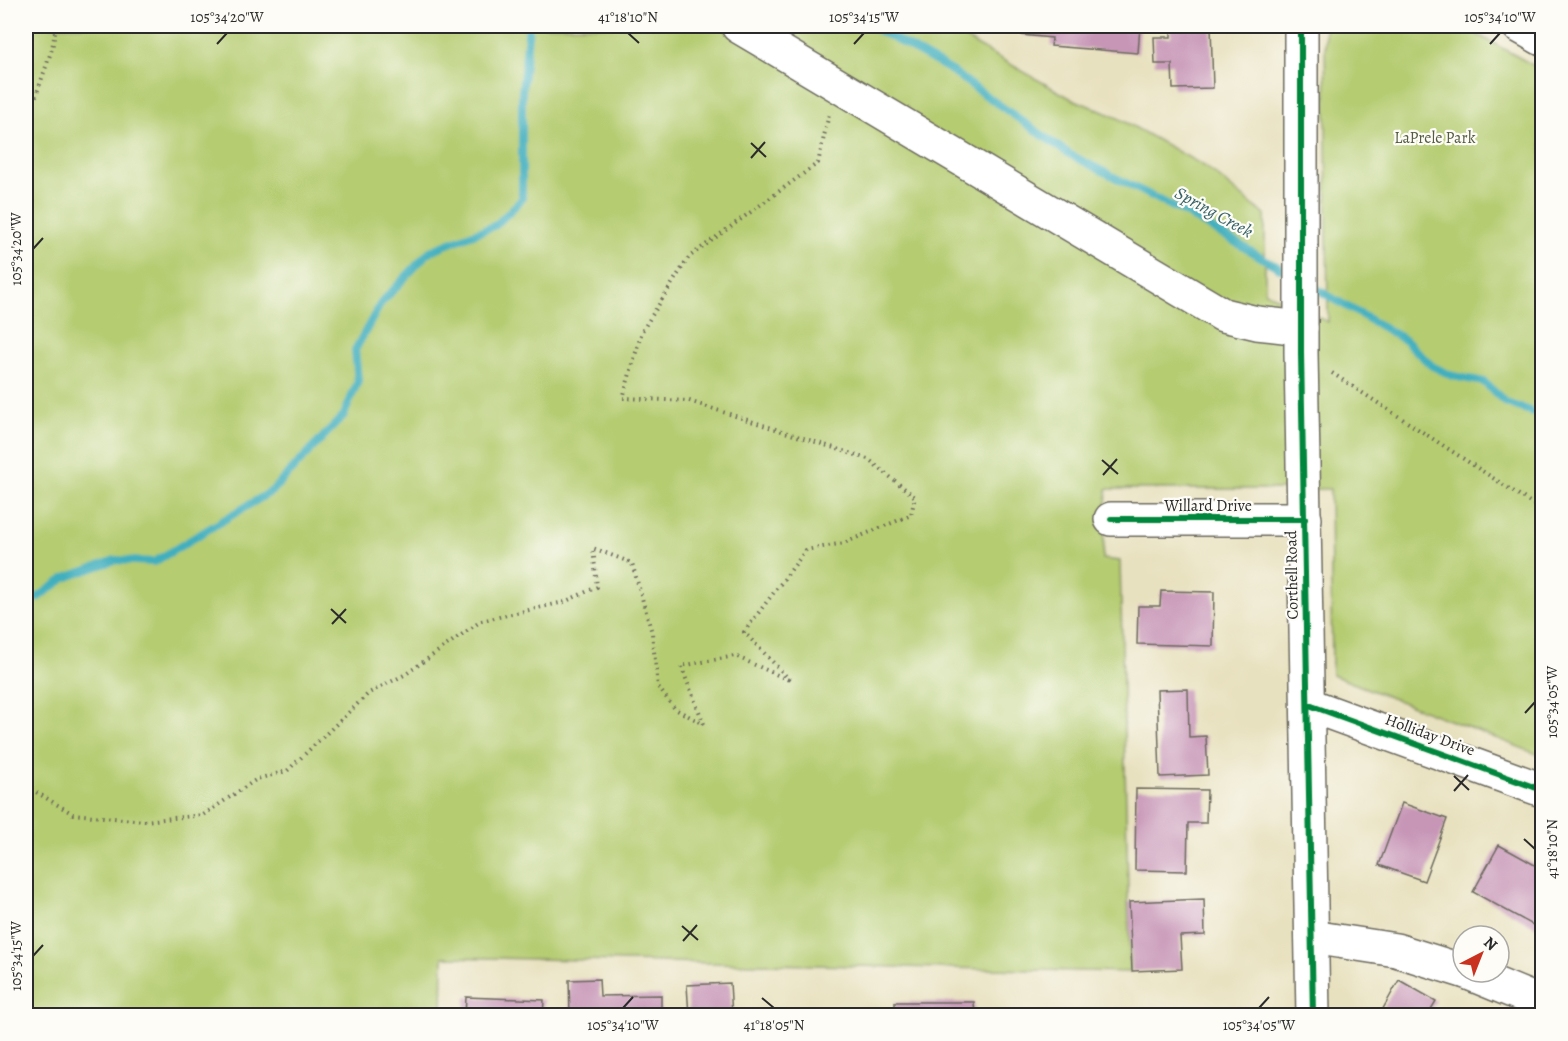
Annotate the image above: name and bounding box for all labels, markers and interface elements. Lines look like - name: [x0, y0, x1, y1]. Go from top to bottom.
- text: 105°34'20"W: [190, 7, 264, 27]
- text: 41°18'10"N: [598, 7, 658, 27]
- text: 105°34'15"W: [829, 7, 899, 27]
- text: 105°34'10"W: [1464, 7, 1536, 27]
- park label: LaPrele Park: [1394, 127, 1476, 149]
- water label: Spring Creek: [1171, 181, 1257, 243]
- text: 105°34'20"W: [6, 212, 26, 286]
- street label: Willard Drive: [1163, 495, 1252, 517]
- street label: Corthell Road: [1280, 530, 1304, 620]
- text: 105°34'05"W: [1542, 666, 1562, 738]
- street label: Holliday Drive: [1382, 709, 1478, 761]
- text: 41°18'10"N: [1542, 819, 1562, 879]
- text: 105°34'15"W: [6, 921, 26, 991]
- north arrow: [1451, 924, 1511, 984]
- text: N: [1479, 932, 1502, 956]
- text: 105°34'10"W: [587, 1015, 659, 1035]
- text: 41°18'05"N: [743, 1015, 805, 1035]
- text: 105°34'05"W: [1223, 1015, 1295, 1035]

